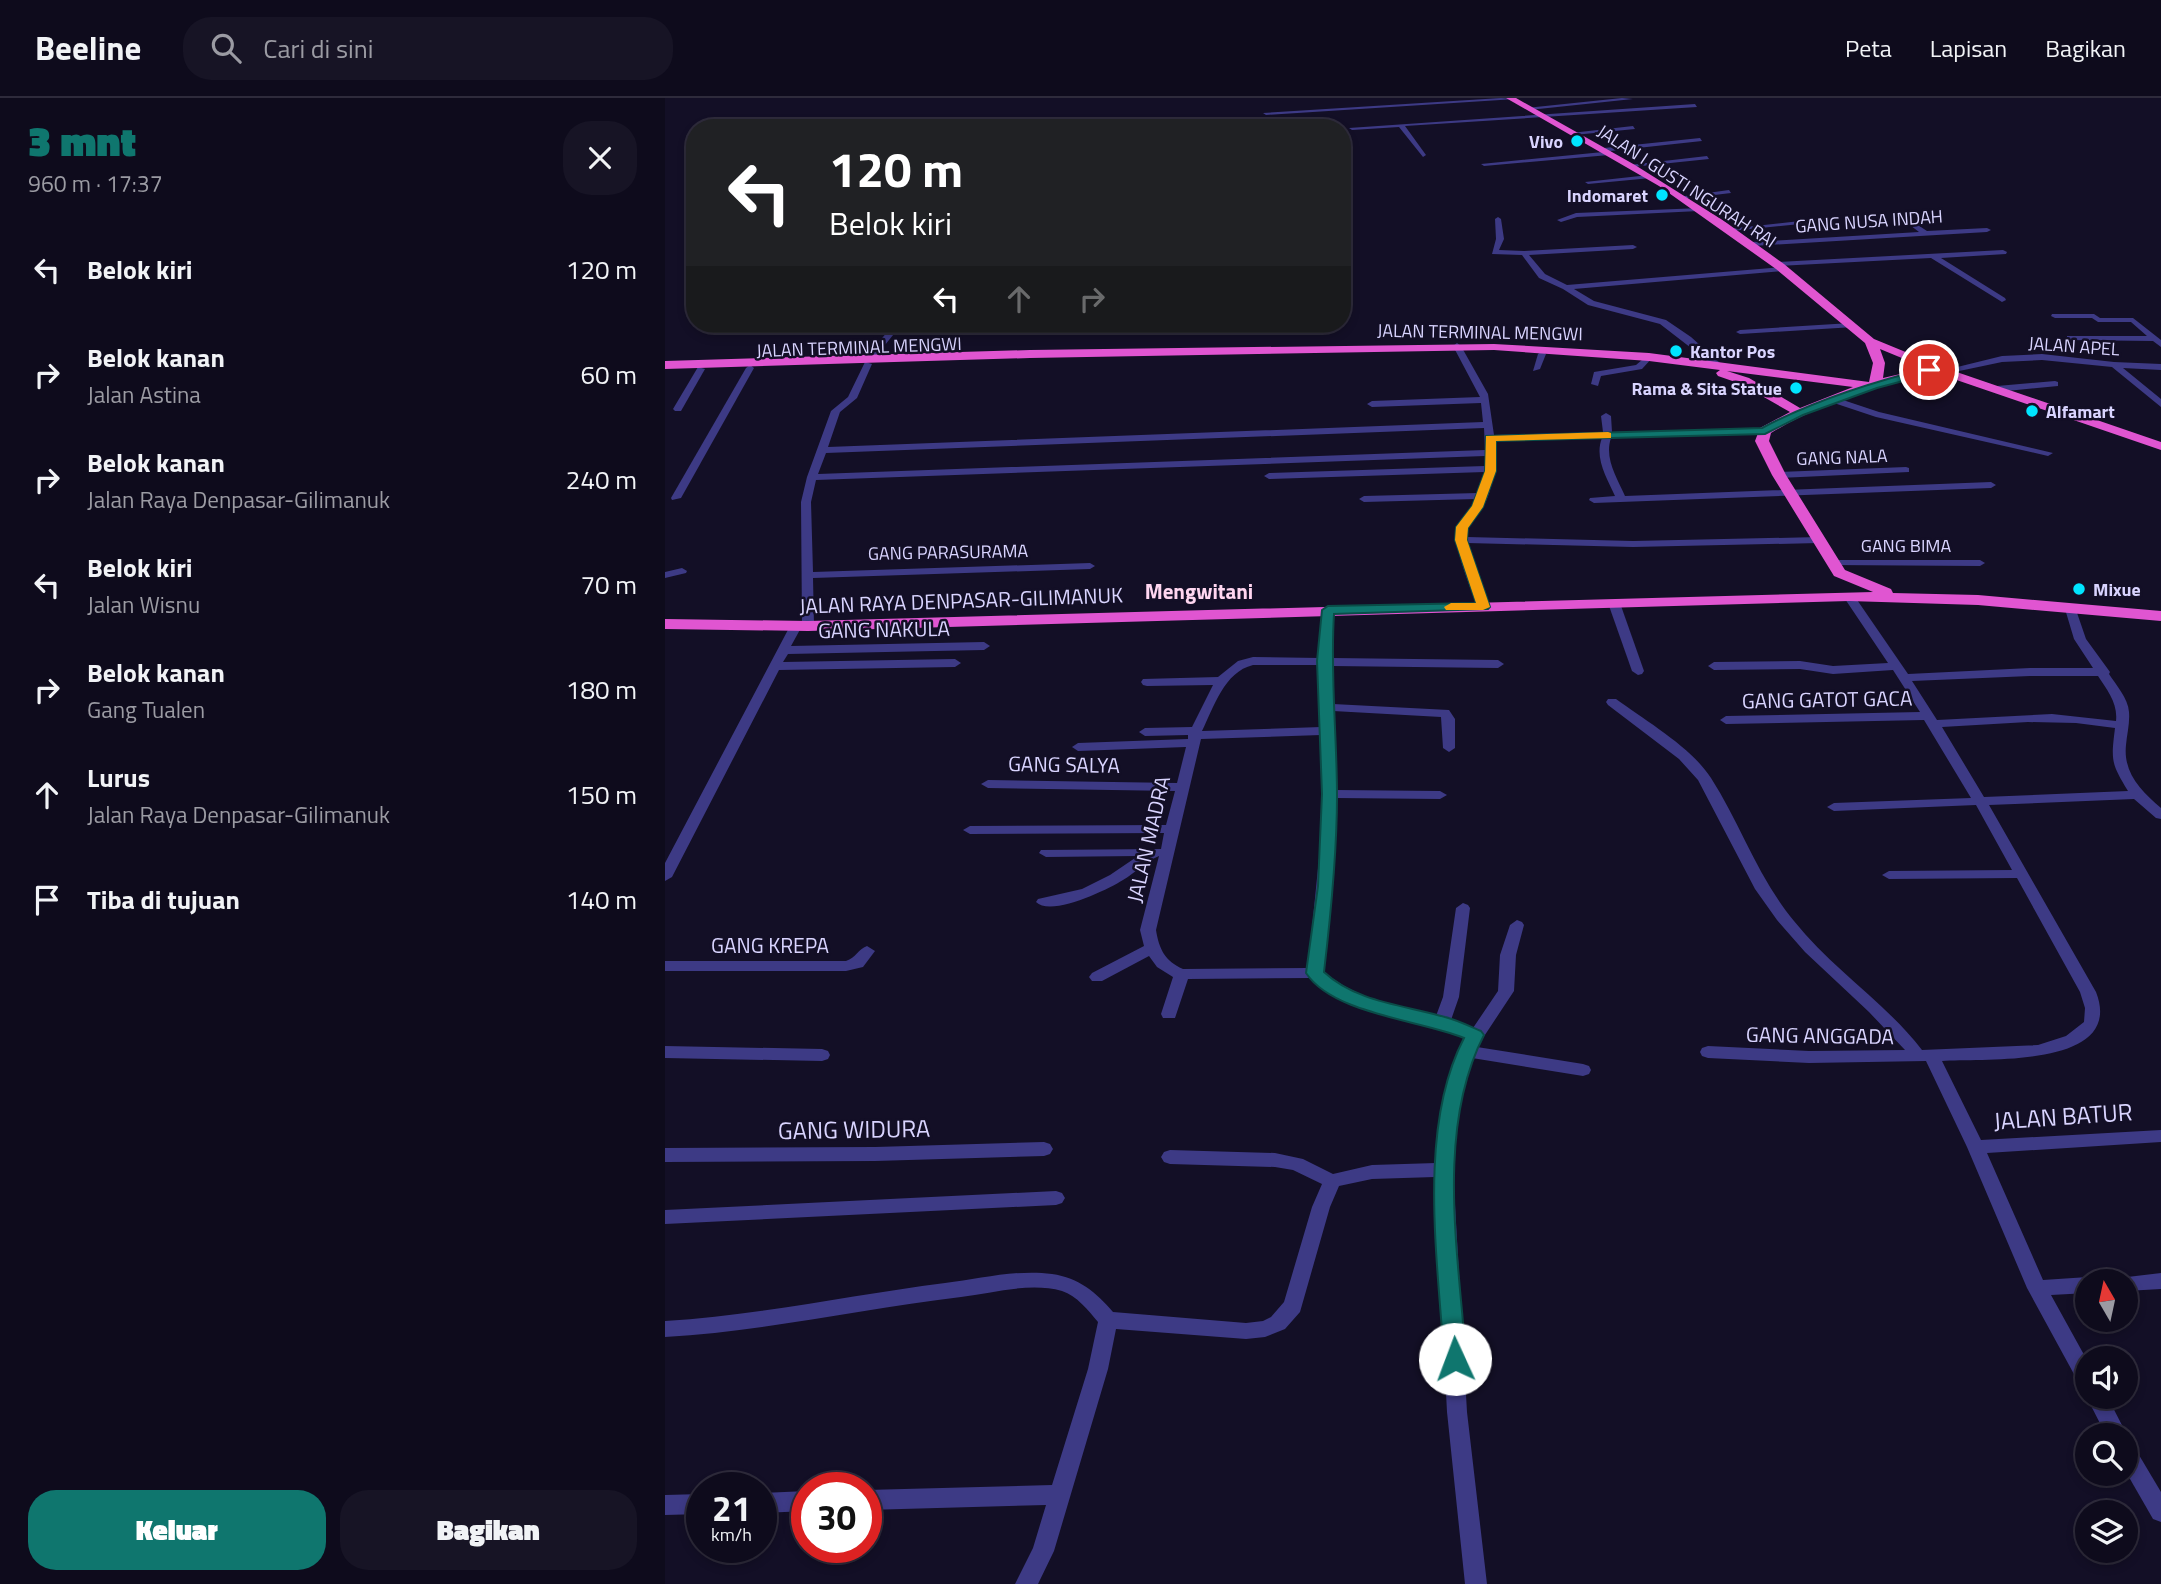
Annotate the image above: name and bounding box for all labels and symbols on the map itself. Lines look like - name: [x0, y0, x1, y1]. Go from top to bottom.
- street label: JALAN I GUSTI NGURAH RAI: [1592, 118, 1782, 254]
- place label: Vivo: [1529, 128, 1563, 155]
- marker: Vivo: [1569, 133, 1585, 149]
- place label: Indomaret: [1567, 182, 1648, 209]
- marker: Indomaret: [1654, 187, 1670, 203]
- street label: GANG NUSA INDAH: [1794, 202, 1944, 240]
- street label: JALAN TERMINAL MENGWI: [1377, 317, 1583, 347]
- street label: JALAN APEL: [2027, 329, 2121, 363]
- street label: JALAN TERMINAL MENGWI: [756, 330, 962, 364]
- place label: Kantor Pos: [1690, 338, 1775, 365]
- pin: [1899, 340, 1959, 400]
- marker: Kantor Pos: [1668, 343, 1684, 359]
- place label: Rama & Sita Statue: [1632, 375, 1782, 402]
- marker: Rama & Sita Statue: [1788, 380, 1804, 396]
- place label: Alfamart: [2046, 398, 2115, 425]
- marker: Alfamart: [2024, 403, 2040, 419]
- street label: GANG NALA: [1796, 442, 1888, 472]
- street label: GANG BIMA: [1861, 532, 1951, 559]
- street label: GANG PARASURAMA: [868, 537, 1029, 567]
- district label: Mengwitani: [1145, 575, 1253, 607]
- place label: Mixue: [2093, 576, 2141, 603]
- street label: JALAN RAYA DENPASAR-GILIMANUK: [799, 578, 1123, 622]
- marker: Mixue: [2071, 581, 2087, 597]
- street label: GANG NAKULA: [818, 612, 951, 646]
- street label: GANG GATOT GACA: [1741, 682, 1913, 716]
- street label: GANG SALYA: [1008, 747, 1121, 781]
- street label: JALAN MADRA: [1118, 772, 1178, 905]
- street label: GANG KREPA: [711, 929, 829, 961]
- street label: GANG ANGGADA: [1746, 1018, 1895, 1052]
- street label: JALAN BATUR: [1992, 1093, 2134, 1139]
- street label: GANG WIDURA: [777, 1110, 931, 1148]
- north arrow: [2075, 1269, 2139, 1332]
- position arrow: [1418, 1322, 1492, 1396]
- speed limit sign: 30: [791, 1472, 882, 1563]

